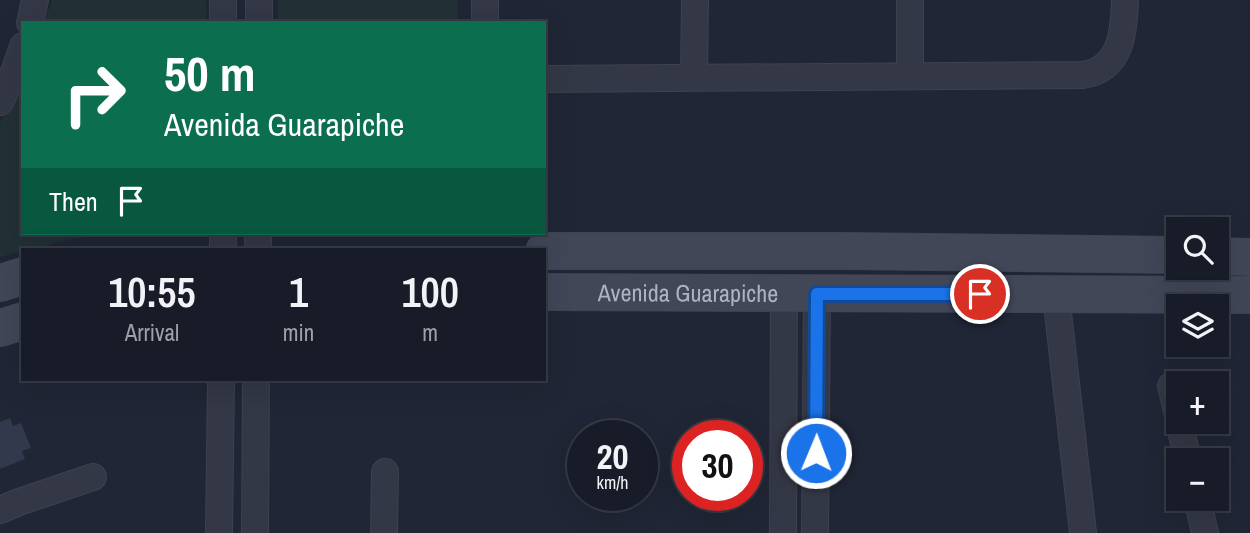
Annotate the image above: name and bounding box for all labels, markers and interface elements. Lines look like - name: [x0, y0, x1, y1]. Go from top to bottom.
- text: 50 m: [164, 40, 256, 106]
- icon: right: [49, 49, 140, 140]
- text: Avenida Guarapiche: [164, 103, 404, 146]
- icon: arrive: [112, 182, 150, 220]
- text: Then: [49, 184, 98, 219]
- map controls: [1166, 217, 1229, 511]
- button: search: [1166, 217, 1229, 280]
- text: 10:55: [108, 264, 196, 320]
- text: 1: [289, 264, 308, 320]
- text: 100: [401, 264, 459, 320]
- pin: [950, 264, 1010, 324]
- icon: arrive: [961, 275, 999, 313]
- street label: Avenida Guarapiche: [597, 276, 778, 309]
- button: layers: [1166, 294, 1229, 357]
- text: Arrival: [125, 317, 179, 348]
- text: min: [283, 317, 314, 348]
- text: m: [422, 317, 438, 348]
- button: +: [1166, 371, 1229, 434]
- position arrow: [779, 416, 853, 490]
- speed limit sign: 30: [672, 420, 763, 511]
- text: 20: [597, 433, 628, 480]
- button: −: [1166, 448, 1229, 511]
- text: km/h: [597, 470, 629, 495]

